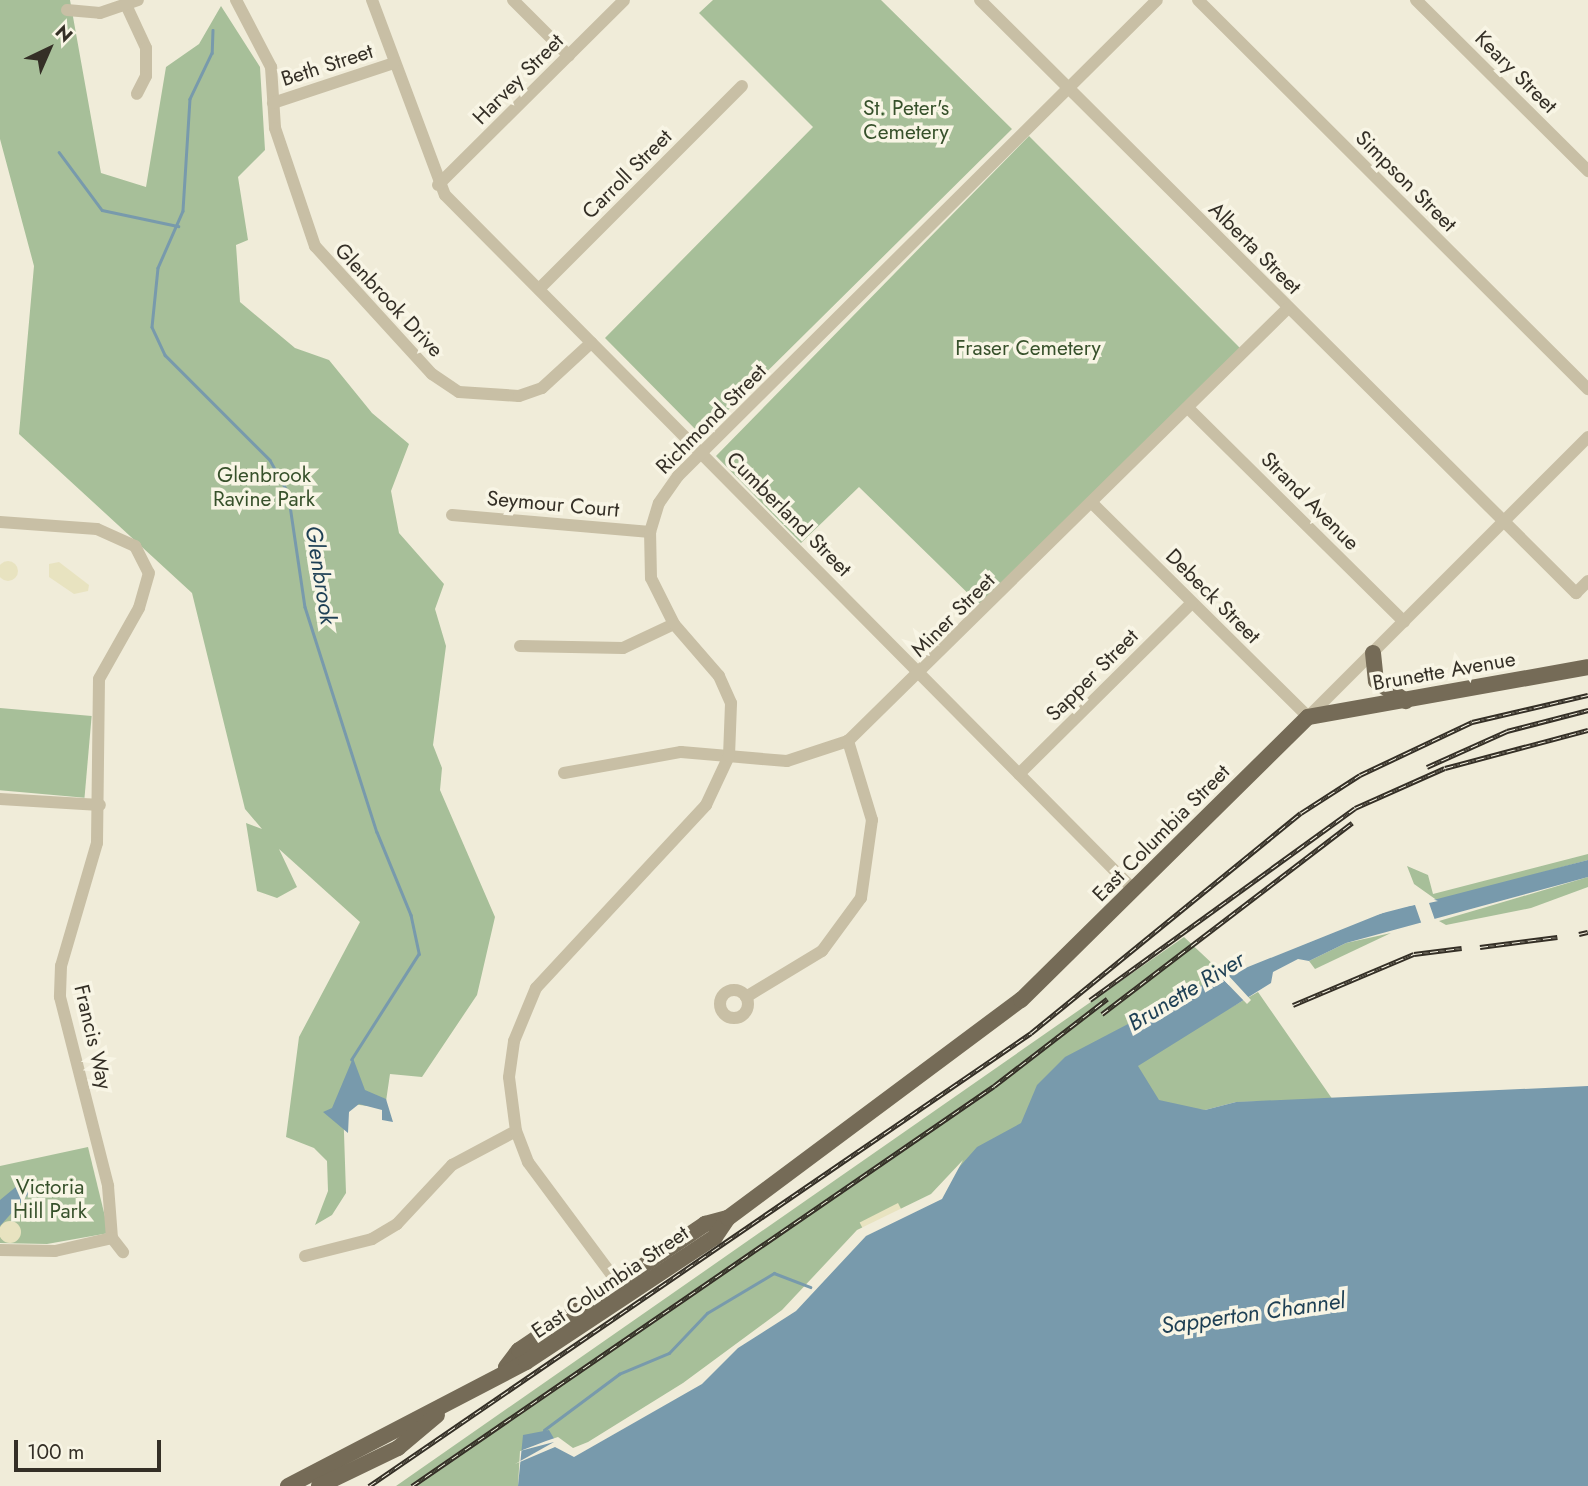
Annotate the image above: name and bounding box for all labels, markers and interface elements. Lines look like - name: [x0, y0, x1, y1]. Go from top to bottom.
- north arrow: [14, 14, 84, 84]
- text: N: [49, 19, 79, 48]
- street label: Keary Street: [1470, 26, 1562, 118]
- street label: Harvey Street: [467, 28, 569, 130]
- street label: Beth Street: [278, 38, 376, 92]
- park label: St. Peter's Cemetery: [863, 95, 949, 145]
- street label: Carroll Street: [577, 124, 677, 224]
- street label: Simpson Street: [1350, 125, 1462, 237]
- street label: Alberta Street: [1204, 197, 1306, 299]
- street label: Glenbrook Drive: [330, 238, 448, 362]
- park label: Fraser Cemetery: [955, 335, 1101, 361]
- street label: Richmond Street: [651, 359, 771, 479]
- street label: Cumberland Street: [721, 446, 857, 582]
- street label: Strand Avenue: [1256, 447, 1364, 555]
- park label: Glenbrook Ravine Park: [213, 462, 315, 512]
- street label: Seymour Court: [486, 486, 620, 522]
- water label: Glenbrook: [300, 524, 342, 626]
- street label: Debeck Street: [1160, 543, 1266, 649]
- street label: Miner Street: [906, 568, 1000, 662]
- street label: Sapper Street: [1041, 624, 1143, 726]
- street label: Brunette Avenue: [1371, 646, 1517, 696]
- street label: East Columbia Street: [1087, 759, 1235, 907]
- water label: Brunette River: [1123, 945, 1249, 1037]
- street label: Francis Way: [69, 982, 117, 1092]
- park label: Victoria Hill Park: [13, 1174, 87, 1224]
- street label: East Columbia Street: [527, 1220, 693, 1344]
- water label: Sapperton Channel: [1159, 1286, 1347, 1340]
- scale bar: [18, 1426, 164, 1470]
- text: 100 m: [27, 1437, 84, 1467]

